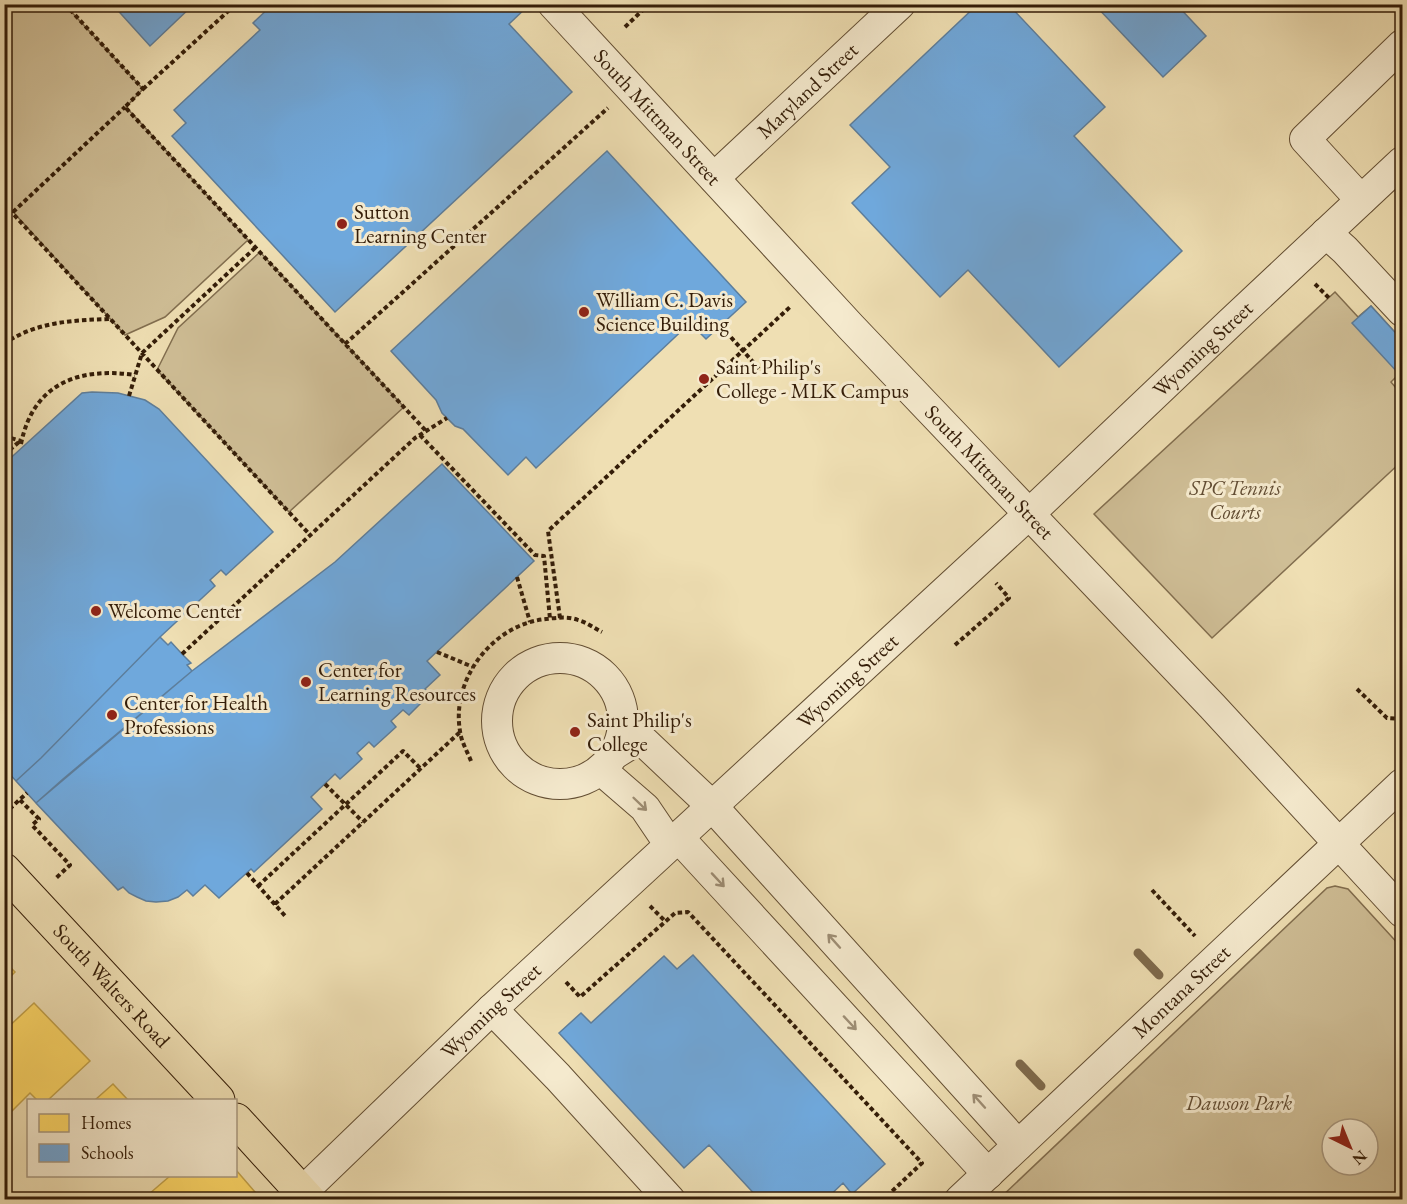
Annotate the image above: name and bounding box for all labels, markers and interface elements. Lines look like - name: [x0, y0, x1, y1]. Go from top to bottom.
- street label: Maryland Street: [751, 36, 864, 144]
- street label: South Mittman Street: [588, 43, 728, 191]
- place label: Sutton Learning Center: [354, 198, 487, 249]
- marker: Sutton Learning Center: [335, 217, 349, 231]
- place label: William C. Davis Science Building: [596, 286, 733, 337]
- street label: Wyoming Street: [1146, 294, 1258, 403]
- marker: William C. Davis Science Building: [577, 305, 591, 319]
- place label: Saint Philip's College - MLK Campus: [716, 353, 909, 404]
- marker: Saint Philip's College - MLK Campus: [697, 372, 711, 386]
- street label: South Mittman Street: [919, 399, 1061, 545]
- park label: SPC Tennis Courts: [1188, 474, 1281, 525]
- place label: Welcome Center: [108, 597, 242, 624]
- marker: Welcome Center: [89, 604, 103, 618]
- street label: Wyoming Street: [791, 627, 904, 734]
- place label: Center for Learning Resources: [318, 656, 476, 707]
- marker: Center for Learning Resources: [299, 675, 313, 689]
- place label: Center for Health Professions: [124, 689, 268, 740]
- place label: Saint Philip's College: [587, 706, 692, 757]
- marker: Center for Health Professions: [105, 708, 119, 722]
- marker: Saint Philip's College: [568, 725, 582, 739]
- one-way arrow: [632, 797, 647, 811]
- one-way arrow: [711, 872, 725, 887]
- street label: South Walters Road: [48, 917, 177, 1053]
- one-way arrow: [827, 934, 841, 949]
- street label: Montana Street: [1126, 938, 1236, 1044]
- street label: Wyoming Street: [435, 956, 547, 1064]
- one-way arrow: [843, 1016, 858, 1031]
- park label: Dawson Park: [1185, 1089, 1293, 1116]
- one-way arrow: [972, 1094, 986, 1109]
- legend: [27, 1099, 237, 1177]
- text: Homes: [81, 1111, 132, 1134]
- north arrow: [1320, 1117, 1380, 1177]
- text: Schools: [81, 1141, 134, 1164]
- text: N: [1348, 1146, 1372, 1170]

